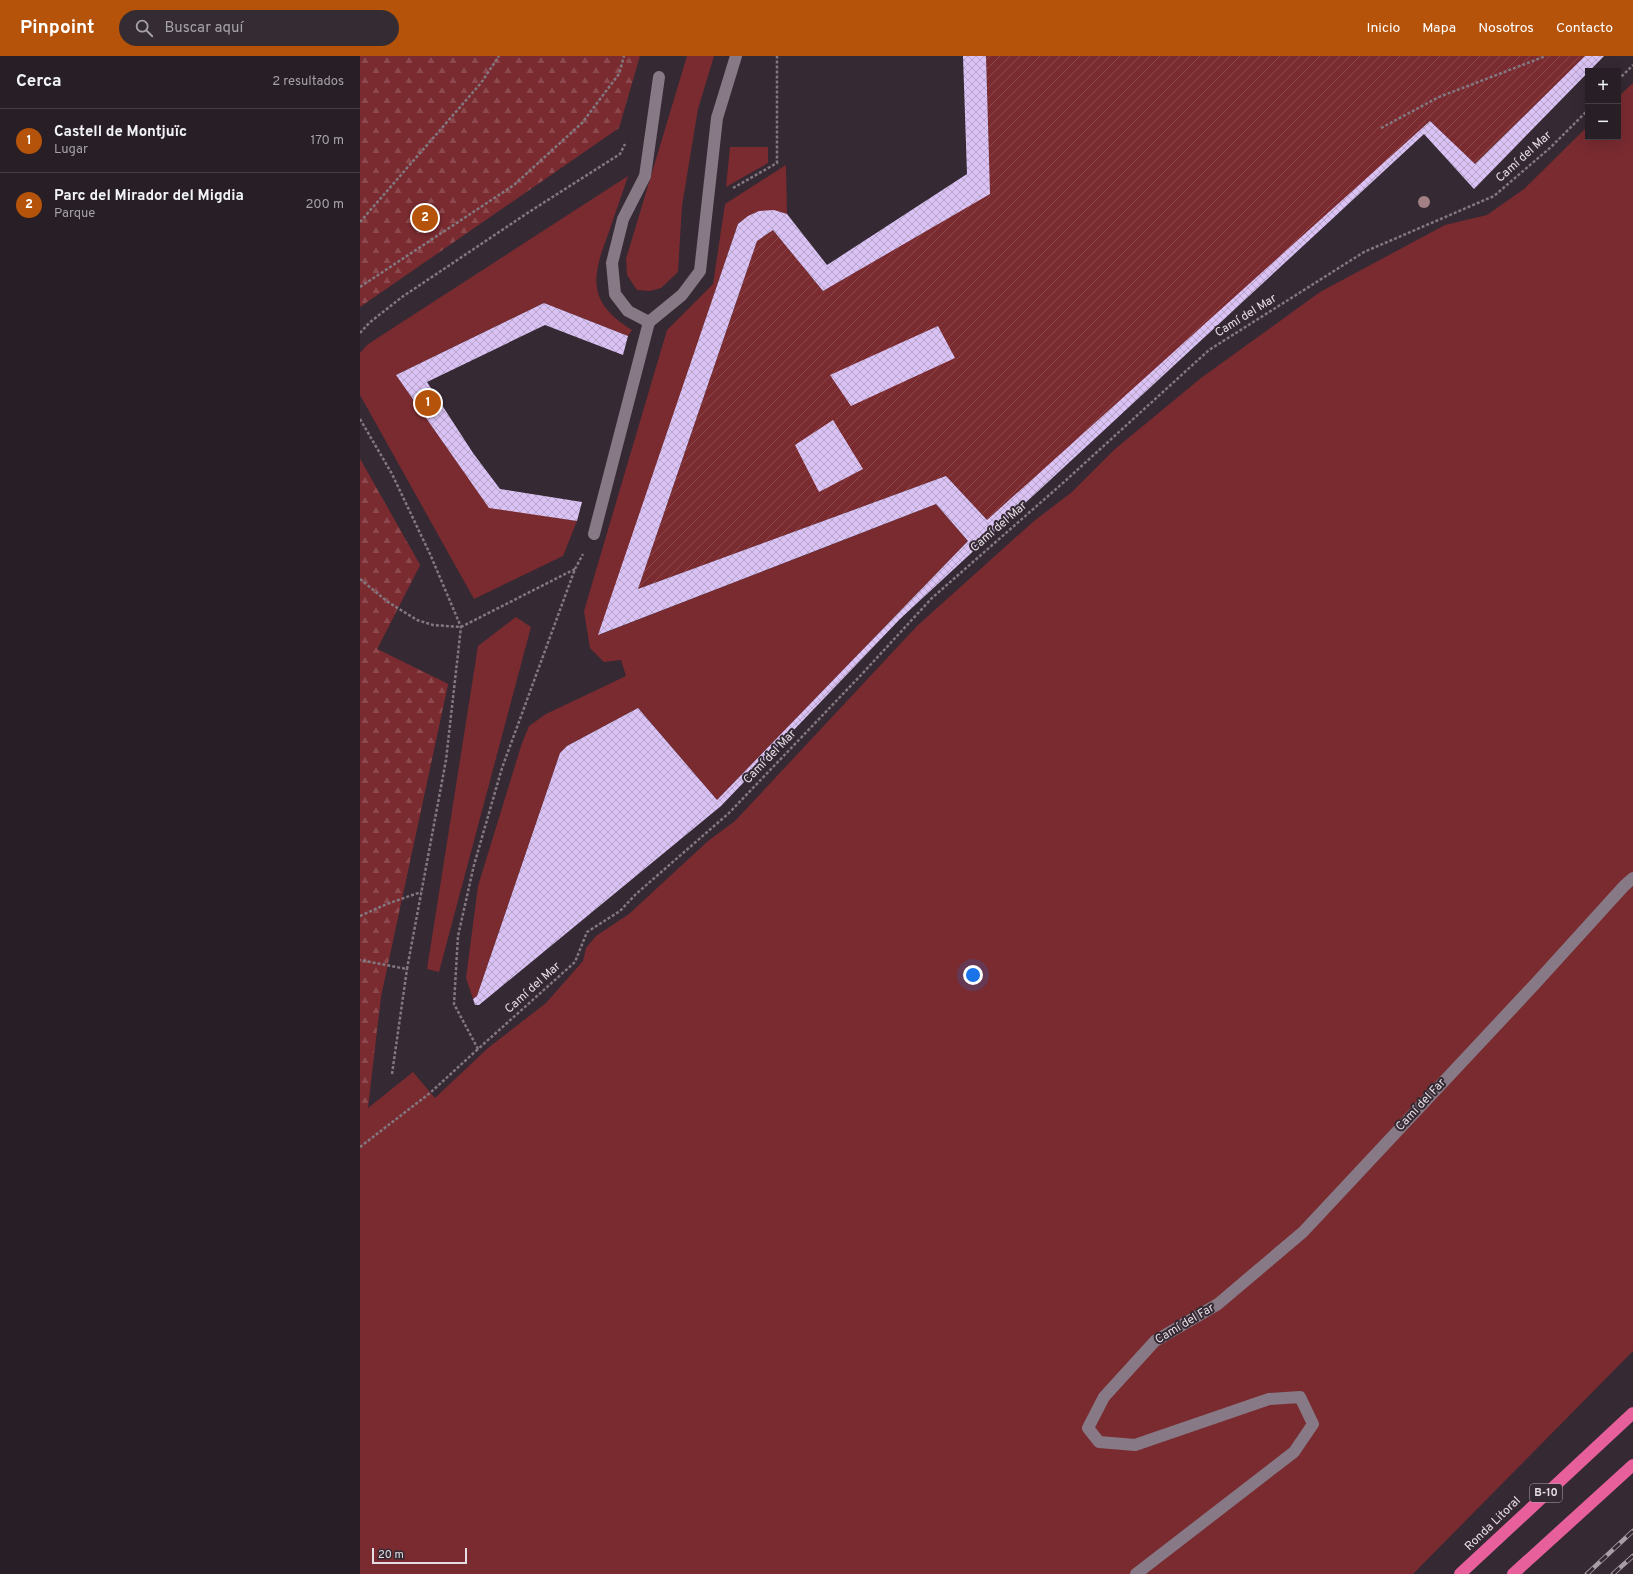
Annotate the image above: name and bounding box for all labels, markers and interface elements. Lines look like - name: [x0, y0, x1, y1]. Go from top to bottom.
- search box: [119, 10, 399, 46]
- text: Pinpoint: [20, 16, 95, 40]
- icon: search: [133, 17, 155, 39]
- text: Buscar aquí: [165, 19, 243, 38]
- text: Inicio: [1367, 20, 1400, 37]
- text: Mapa: [1422, 20, 1456, 37]
- text: Nosotros: [1478, 20, 1534, 37]
- text: Contacto: [1556, 20, 1613, 37]
- map controls: [1585, 68, 1621, 140]
- button: +: [1585, 68, 1621, 104]
- text: Cerca: [16, 71, 62, 93]
- text: 2 resultados: [272, 74, 344, 90]
- button: −: [1585, 104, 1621, 140]
- text: Castell de Montjuïc: [54, 123, 187, 142]
- street label: Camí del Mar: [1493, 127, 1556, 186]
- text: 1: [26, 133, 32, 149]
- text: 170 m: [310, 133, 344, 149]
- text: Lugar: [54, 142, 88, 158]
- text: Parc del Mirador del Migdia: [54, 187, 244, 206]
- text: 2: [25, 197, 33, 213]
- text: 200 m: [305, 197, 344, 213]
- pin: 2: [412, 203, 438, 233]
- text: Parque: [54, 206, 95, 222]
- street label: Camí del Mar: [1212, 291, 1280, 341]
- pin: 1: [415, 388, 441, 418]
- street label: Camí del Mar: [967, 498, 1031, 556]
- street label: Camí del Mar: [740, 726, 800, 788]
- street label: Camí del Mar: [502, 958, 565, 1017]
- your location: [963, 965, 983, 985]
- street label: Camí del Far: [1393, 1075, 1450, 1135]
- street label: Camí del Far: [1152, 1300, 1218, 1348]
- road number: B-10: [1530, 1484, 1562, 1502]
- street label: Ronda Litoral: [1462, 1493, 1524, 1555]
- scale bar: [372, 1546, 467, 1565]
- text: 20 m: [378, 1548, 404, 1562]

